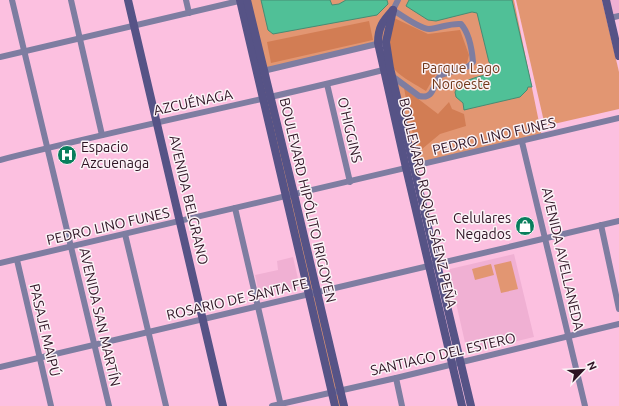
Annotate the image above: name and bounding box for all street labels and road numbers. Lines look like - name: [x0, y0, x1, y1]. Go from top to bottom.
- street label: AZCUÉNAGA: [152, 85, 234, 118]
- street label: BOULEVARD HIPÓLITO IRIGOYEN: [277, 96, 340, 304]
- street label: O'HIGGINS: [335, 96, 365, 164]
- street label: BOULEVARD ROQUE SÁENZ PEÑA: [396, 96, 461, 310]
- street label: PEDRO LINO FUNES: [431, 114, 557, 158]
- street label: AVENIDA BELGRANO: [166, 134, 212, 266]
- street label: AVENIDA AVELLANEDA: [539, 186, 587, 332]
- street label: PEDRO LINO FUNES: [45, 204, 171, 248]
- street label: AVENIDA SAN MARTÍN: [76, 246, 125, 388]
- street label: ROSARIO DE SANTA FE: [165, 275, 309, 323]
- street label: PASAJE MAIPÚ: [27, 282, 64, 378]
- street label: SANTIAGO DEL ESTERO: [369, 329, 517, 379]

